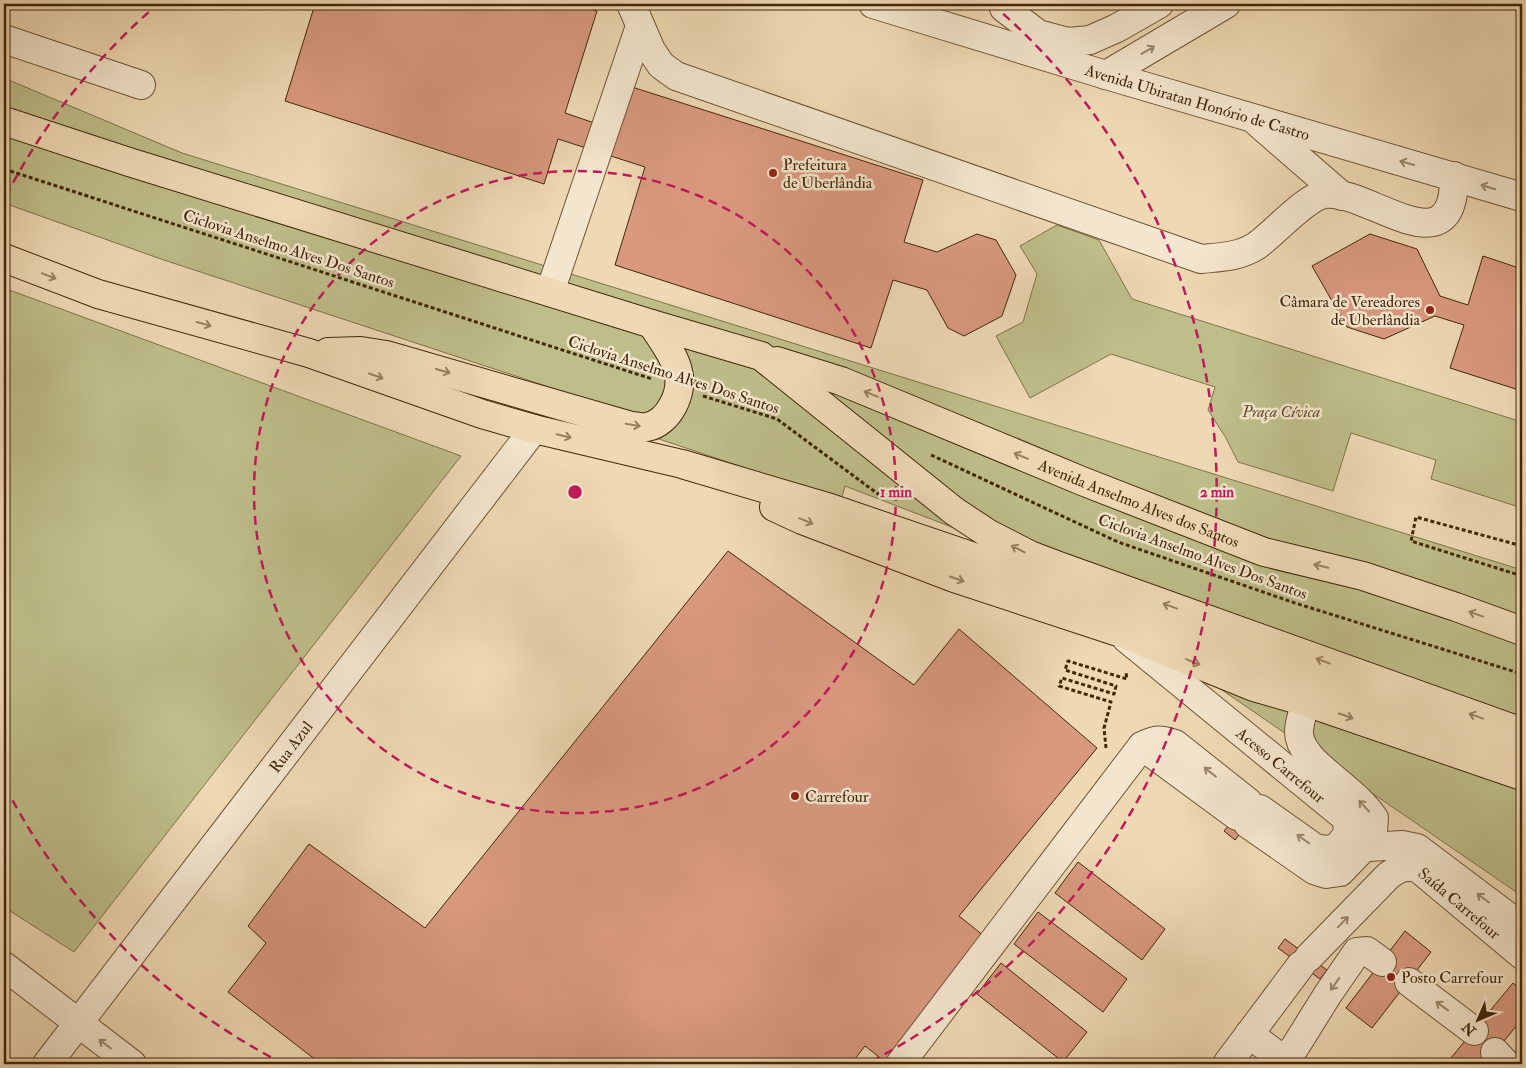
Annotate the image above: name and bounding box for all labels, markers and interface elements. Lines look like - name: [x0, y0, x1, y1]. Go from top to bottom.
- one-way arrow: [1141, 44, 1155, 54]
- street label: Avenida Ubiratan Honório de Castro: [1082, 60, 1312, 145]
- place label: Prefeitura de Uberlândia: [783, 155, 873, 193]
- one-way arrow: [1399, 157, 1415, 167]
- marker: Prefeitura de Uberlândia: [767, 167, 779, 179]
- one-way arrow: [1480, 181, 1496, 191]
- street label: Ciclovia Anselmo Alves Dos Santos: [180, 205, 397, 293]
- one-way arrow: [42, 272, 57, 281]
- place label: Câmara de Vereadores de Uberlândia: [1279, 292, 1420, 330]
- marker: Câmara de Vereadores de Uberlândia: [1424, 304, 1436, 316]
- one-way arrow: [196, 319, 212, 329]
- street label: Ciclovia Anselmo Alves Dos Santos: [565, 331, 782, 419]
- one-way arrow: [435, 367, 451, 377]
- one-way arrow: [368, 372, 384, 381]
- one-way arrow: [864, 388, 879, 398]
- park label: Praça Cívica: [1241, 402, 1320, 422]
- one-way arrow: [624, 421, 640, 431]
- one-way arrow: [556, 432, 572, 442]
- one-way arrow: [1014, 451, 1029, 460]
- street label: Avenida Anselmo Alves dos Santos: [1034, 455, 1242, 552]
- centre of rings: [566, 483, 584, 501]
- text: 1 min: [880, 483, 912, 502]
- text: 2 min: [1200, 483, 1234, 502]
- street label: Ciclovia Anselmo Alves Dos Santos: [1095, 510, 1310, 604]
- one-way arrow: [797, 517, 813, 526]
- one-way arrow: [1011, 544, 1026, 554]
- one-way arrow: [1314, 561, 1330, 570]
- one-way arrow: [949, 575, 964, 584]
- one-way arrow: [1163, 601, 1179, 610]
- one-way arrow: [1469, 609, 1485, 618]
- one-way arrow: [1316, 656, 1332, 665]
- one-way arrow: [1185, 658, 1200, 668]
- one-way arrow: [1469, 710, 1485, 720]
- one-way arrow: [1338, 712, 1353, 721]
- street label: Rua Azul: [265, 717, 317, 777]
- street label: Acesso Carrefour: [1231, 723, 1329, 808]
- one-way arrow: [1204, 766, 1217, 777]
- place label: Carrefour: [805, 787, 869, 807]
- marker: Carrefour: [789, 790, 801, 802]
- one-way arrow: [1358, 800, 1370, 813]
- one-way arrow: [1297, 833, 1310, 844]
- street label: Saída Carrefour: [1414, 864, 1504, 944]
- one-way arrow: [1477, 892, 1490, 903]
- one-way arrow: [1337, 915, 1349, 928]
- place label: Posto Carrefour: [1401, 968, 1503, 988]
- marker: Posto Carrefour: [1385, 971, 1397, 983]
- one-way arrow: [1330, 977, 1340, 991]
- north arrow: [1454, 996, 1504, 1046]
- one-way arrow: [1435, 1001, 1449, 1011]
- text: N: [1458, 1018, 1480, 1040]
- one-way arrow: [99, 1039, 112, 1050]

